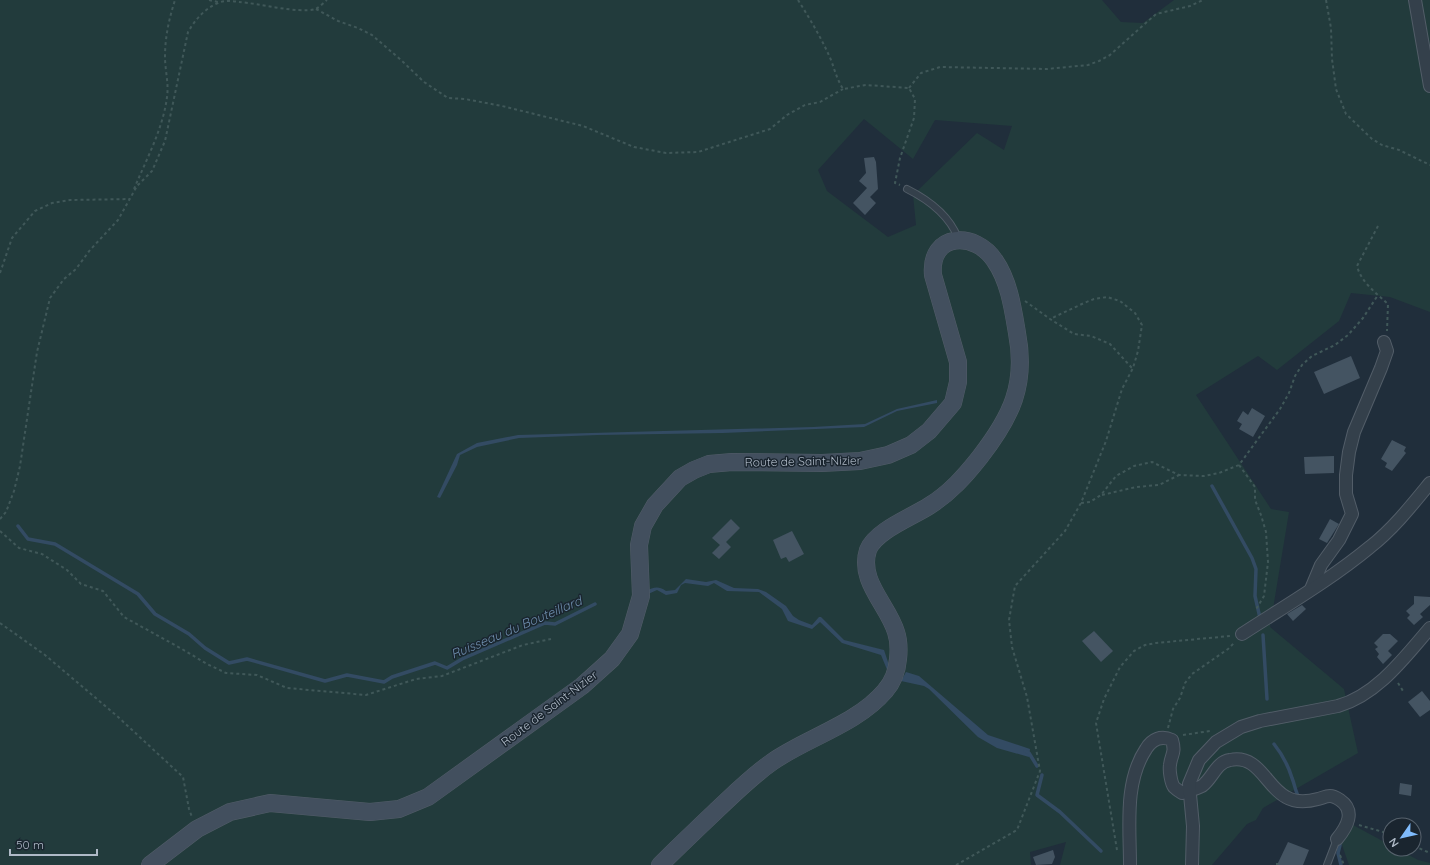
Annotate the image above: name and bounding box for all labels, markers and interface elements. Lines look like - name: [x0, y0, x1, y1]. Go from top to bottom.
- street label: Route de Saint-Nizier: [745, 452, 862, 470]
- water label: Ruisseau du Bouteillard: [448, 591, 586, 662]
- street label: Route de Saint-Nizier: [498, 667, 600, 749]
- north arrow: [1382, 817, 1422, 857]
- scale bar: [10, 831, 97, 857]
- text: N: [1386, 835, 1402, 850]
- text: 50 m: [16, 837, 44, 852]

